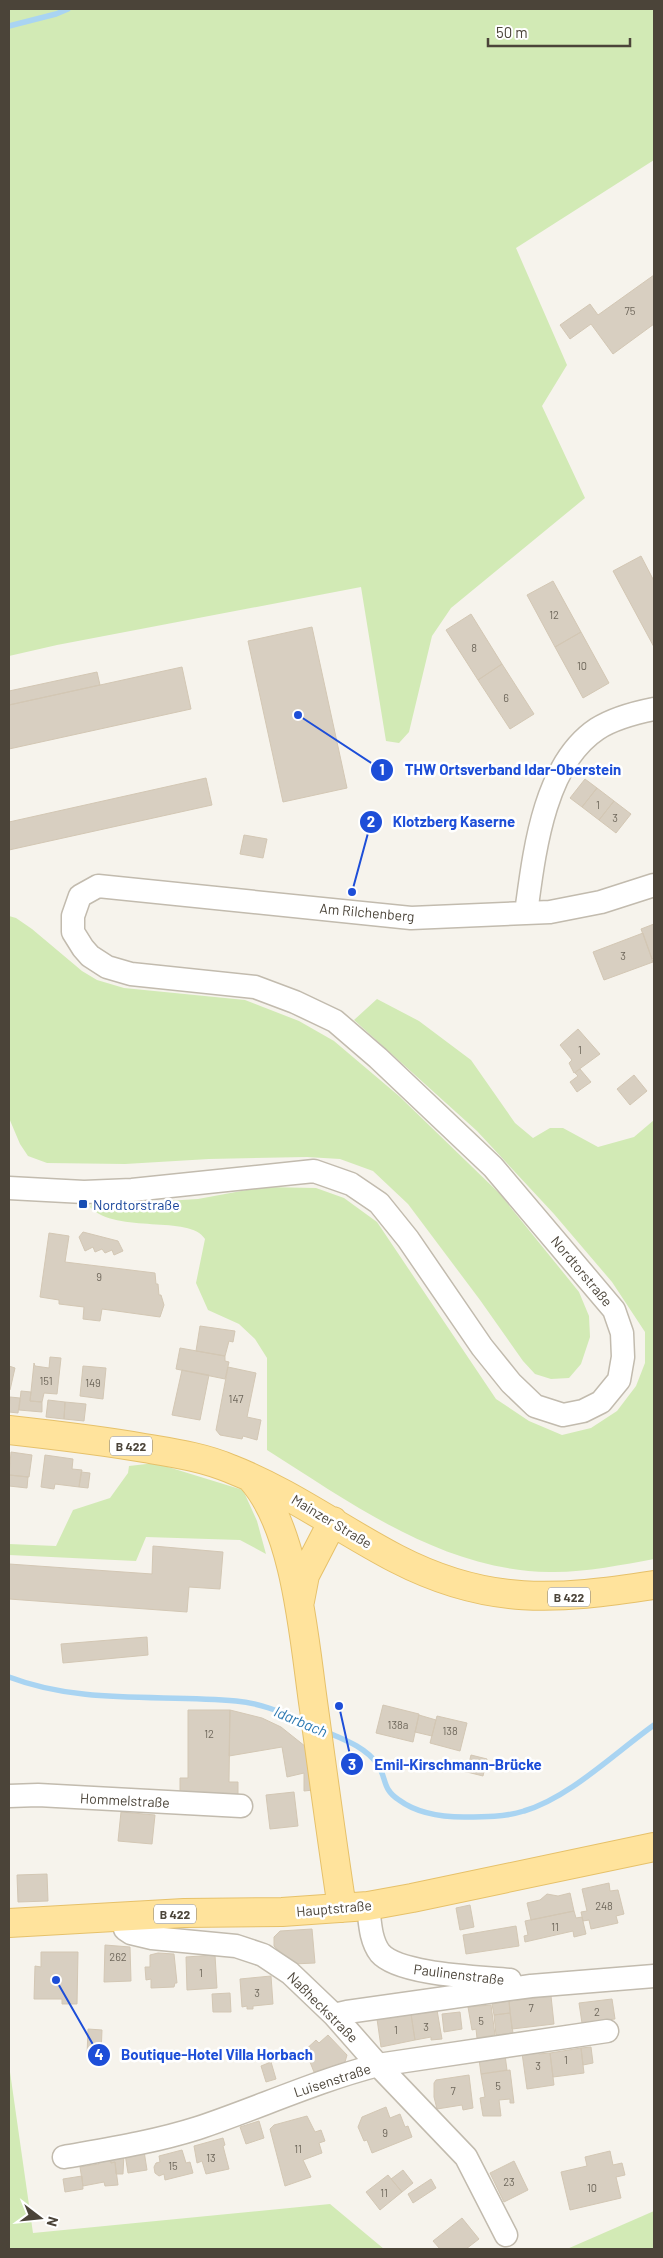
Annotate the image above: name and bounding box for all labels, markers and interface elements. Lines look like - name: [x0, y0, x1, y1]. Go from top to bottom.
- scale bar: [488, 15, 630, 47]
- text: 50 m: [496, 23, 528, 41]
- house number: 75: [625, 304, 636, 317]
- house number: 12: [549, 608, 559, 621]
- house number: 8: [471, 641, 477, 654]
- house number: 10: [577, 659, 587, 672]
- house number: 6: [503, 691, 509, 704]
- callout: THW Ortsverband Idar-Oberstein: [370, 755, 631, 785]
- text: 1: [379, 760, 385, 778]
- text: THW Ortsverband Idar-Oberstein: [405, 760, 621, 778]
- house number: 1: [596, 798, 600, 811]
- callout: Klotzberg Kaserne: [358, 807, 525, 837]
- house number: 3: [612, 811, 618, 824]
- text: 2: [367, 812, 375, 830]
- text: Klotzberg Kaserne: [393, 812, 515, 830]
- street label: Am Rilchenberg: [319, 899, 415, 925]
- house number: 3: [620, 949, 626, 962]
- house number: 1: [578, 1043, 582, 1056]
- place label: Nordtorstraße: [93, 1196, 180, 1213]
- marker: Nordtorstraße: [77, 1198, 89, 1210]
- street label: Nordtorstraße: [548, 1232, 616, 1310]
- house number: 9: [96, 1270, 102, 1283]
- house number: 151: [39, 1374, 53, 1387]
- house number: 149: [85, 1376, 101, 1389]
- house number: 147: [229, 1392, 243, 1405]
- road number: B 422: [110, 1436, 152, 1455]
- street label: Mainzer Straße: [289, 1490, 375, 1552]
- road number: B 422: [548, 1588, 590, 1606]
- water label: Idarbach: [272, 1702, 331, 1740]
- house number: 138a: [388, 1718, 408, 1731]
- house number: 138: [442, 1724, 458, 1737]
- house number: 12: [204, 1727, 214, 1740]
- callout: Emil-Kirschmann-Brücke: [340, 1749, 552, 1779]
- text: 3: [348, 1755, 356, 1773]
- text: Emil-Kirschmann-Brücke: [374, 1755, 542, 1773]
- street label: Hommelstraße: [80, 1789, 170, 1811]
- street label: Hauptstraße: [295, 1896, 373, 1920]
- house number: 248: [595, 1899, 613, 1912]
- road number: B 422: [154, 1905, 196, 1924]
- house number: 11: [551, 1920, 559, 1933]
- house number: 262: [109, 1950, 127, 1963]
- street label: Paulinenstraße: [413, 1960, 505, 1988]
- house number: 1: [199, 1966, 203, 1979]
- street label: Naßheckstraße: [284, 1968, 362, 2046]
- house number: 3: [254, 1986, 260, 1999]
- house number: 7: [528, 2001, 534, 2014]
- house number: 2: [594, 2005, 600, 2018]
- house number: 5: [478, 2014, 484, 2027]
- house number: 3: [423, 2020, 429, 2033]
- house number: 1: [394, 2023, 398, 2036]
- callout: Boutique-Hotel Villa Horbach: [87, 2040, 323, 2070]
- text: 4: [94, 2045, 104, 2063]
- text: Boutique-Hotel Villa Horbach: [121, 2045, 313, 2063]
- house number: 1: [564, 2053, 568, 2066]
- house number: 3: [535, 2059, 541, 2072]
- street label: Luisenstraße: [291, 2060, 373, 2100]
- house number: 5: [495, 2079, 501, 2092]
- house number: 7: [450, 2084, 456, 2097]
- house number: 9: [382, 2126, 388, 2139]
- house number: 11: [294, 2142, 302, 2155]
- house number: 13: [206, 2151, 216, 2164]
- house number: 15: [168, 2159, 178, 2172]
- house number: 23: [503, 2175, 515, 2188]
- house number: 10: [587, 2181, 597, 2194]
- house number: 11: [380, 2186, 388, 2199]
- north arrow: [15, 2193, 65, 2243]
- text: N: [44, 2215, 62, 2229]

